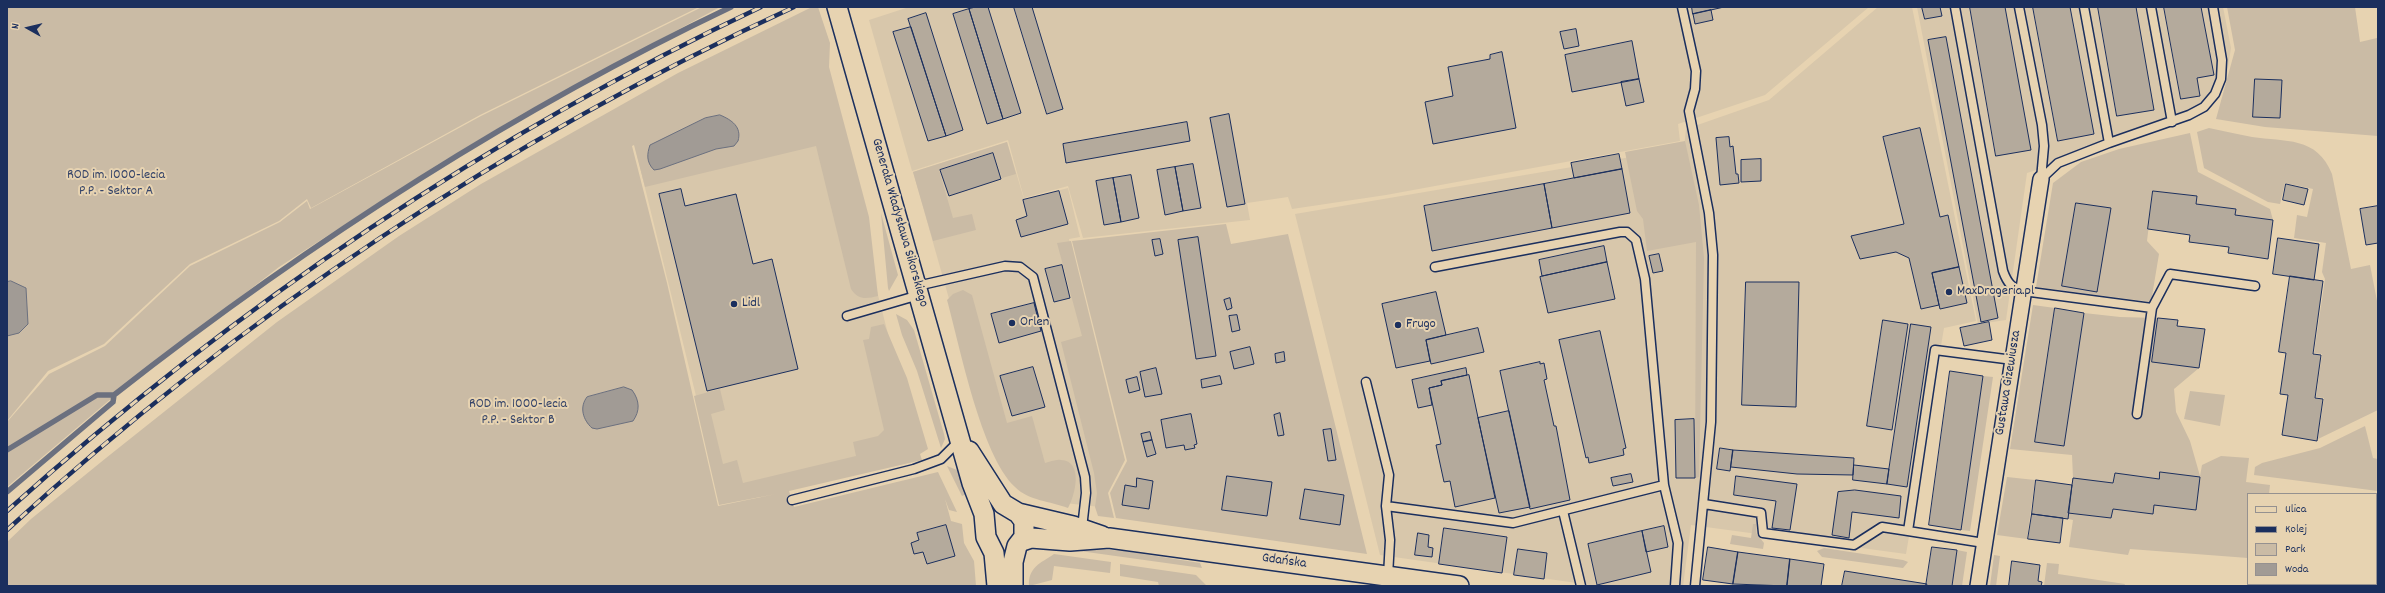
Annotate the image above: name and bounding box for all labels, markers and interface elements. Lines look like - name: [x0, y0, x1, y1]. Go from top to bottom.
- north arrow: [8, 8, 48, 48]
- text: N: [8, 23, 24, 30]
- street label: Generała Władysława Sikorskiego: [867, 137, 931, 309]
- park label: ROD im. 1000-lecia P.P. - Sektor A: [67, 168, 165, 200]
- place label: MaxDrogeria.pl: [1957, 284, 2034, 300]
- marker: MaxDrogeria.pl: [1944, 287, 1954, 297]
- place label: Lidl: [742, 296, 760, 312]
- marker: Lidl: [729, 299, 739, 309]
- place label: Orlen: [1020, 315, 1049, 331]
- place label: Frugo: [1406, 317, 1436, 333]
- marker: Orlen: [1007, 318, 1017, 328]
- marker: Frugo: [1393, 320, 1403, 330]
- street label: Gustawa Gizewiusza: [1992, 329, 2026, 437]
- park label: ROD im. 1000-lecia P.P. - Sektor B: [469, 397, 567, 430]
- legend: [2247, 493, 2377, 585]
- text: Ulica: [2285, 501, 2306, 518]
- text: Kolej: [2285, 521, 2307, 538]
- text: Park: [2285, 541, 2305, 558]
- street label: Gdańska: [1261, 551, 1307, 573]
- text: Woda: [2285, 561, 2308, 578]

